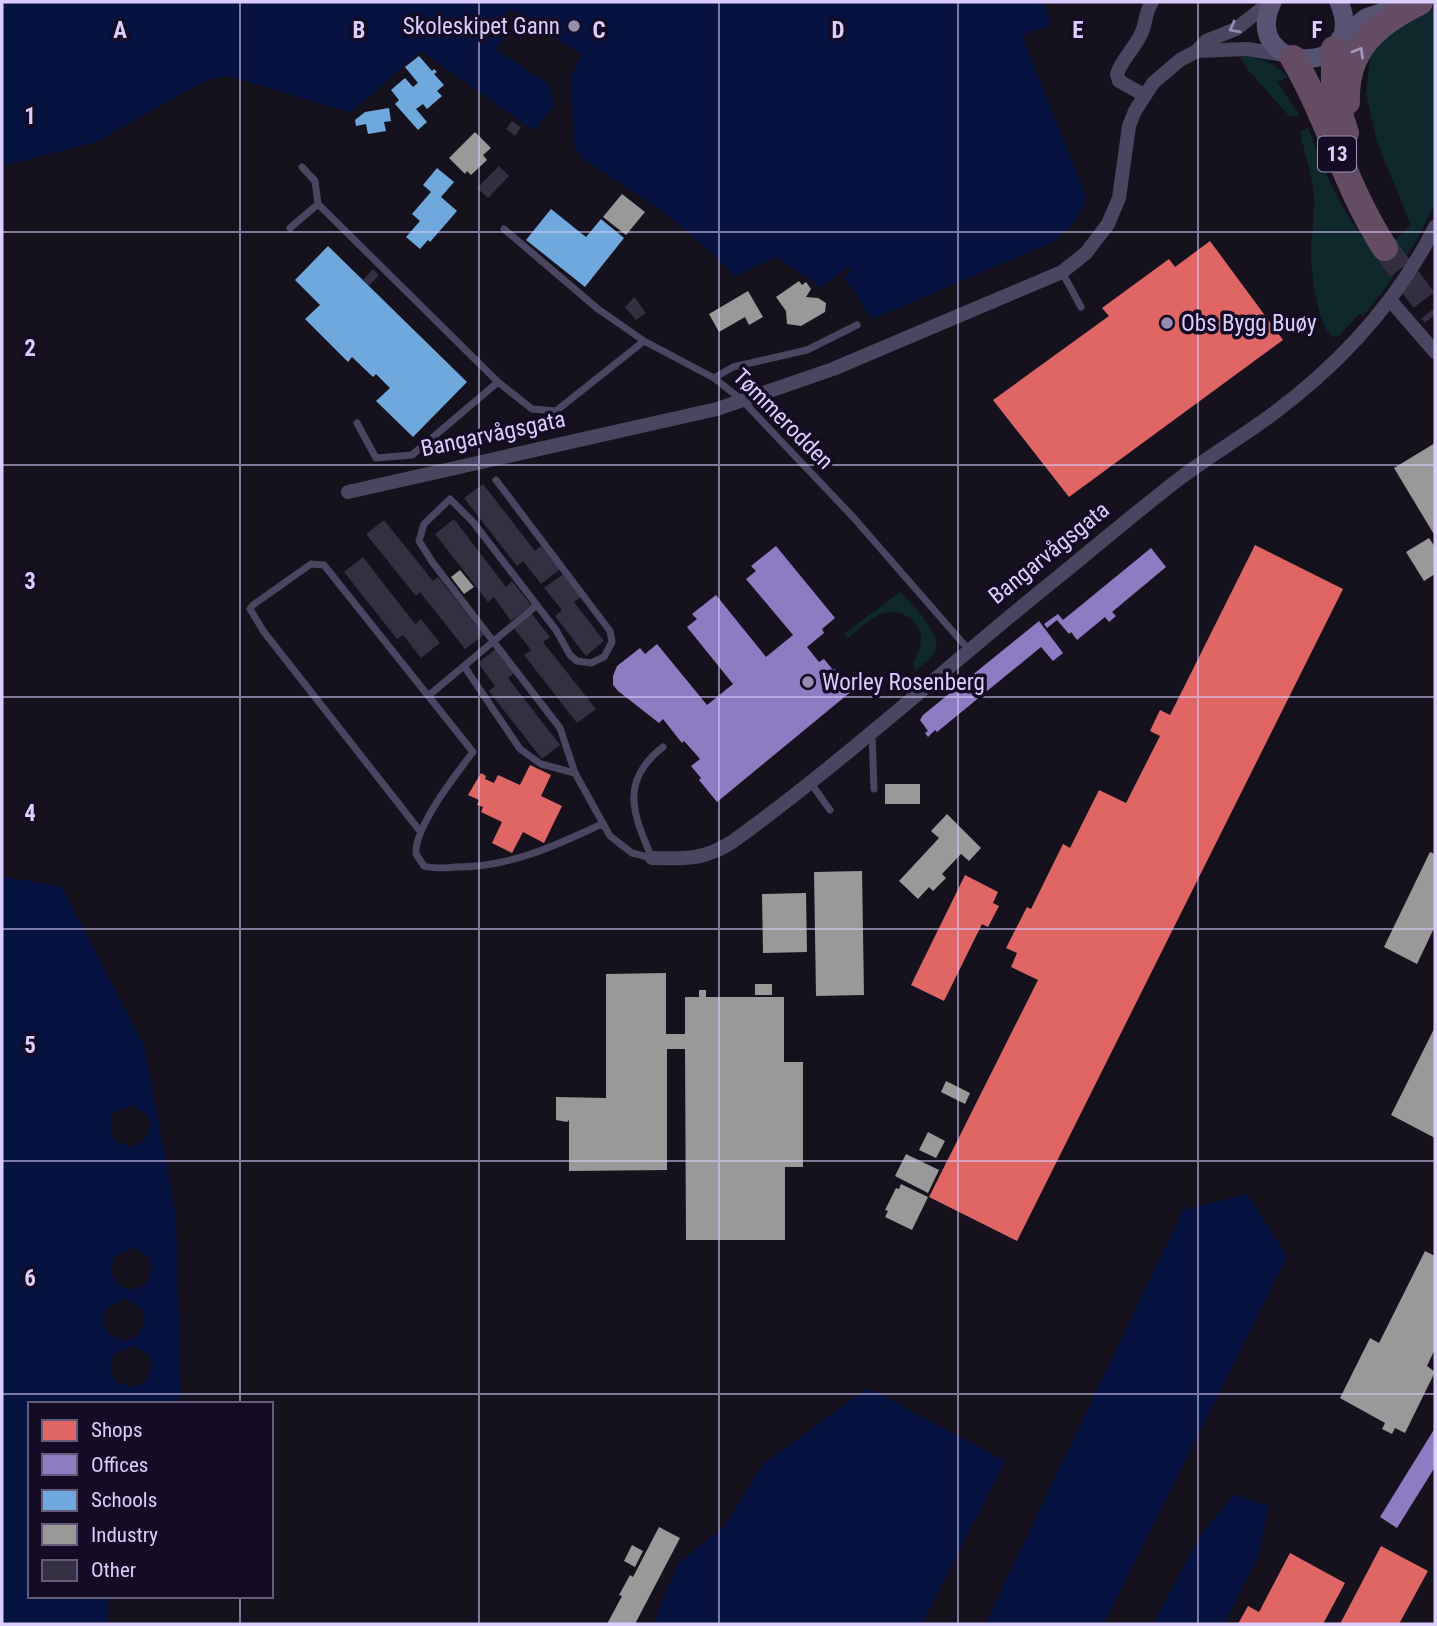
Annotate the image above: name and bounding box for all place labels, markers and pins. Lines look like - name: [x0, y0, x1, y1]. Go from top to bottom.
- place label: Skoleskipet Gann: [403, 13, 560, 40]
- marker: Skoleskipet Gann: [566, 18, 582, 34]
- place label: Obs Bygg Buøy: [1181, 310, 1317, 337]
- marker: Obs Bygg Buøy: [1159, 315, 1175, 331]
- place label: Worley Rosenberg: [822, 669, 985, 696]
- marker: Worley Rosenberg: [800, 674, 816, 690]

